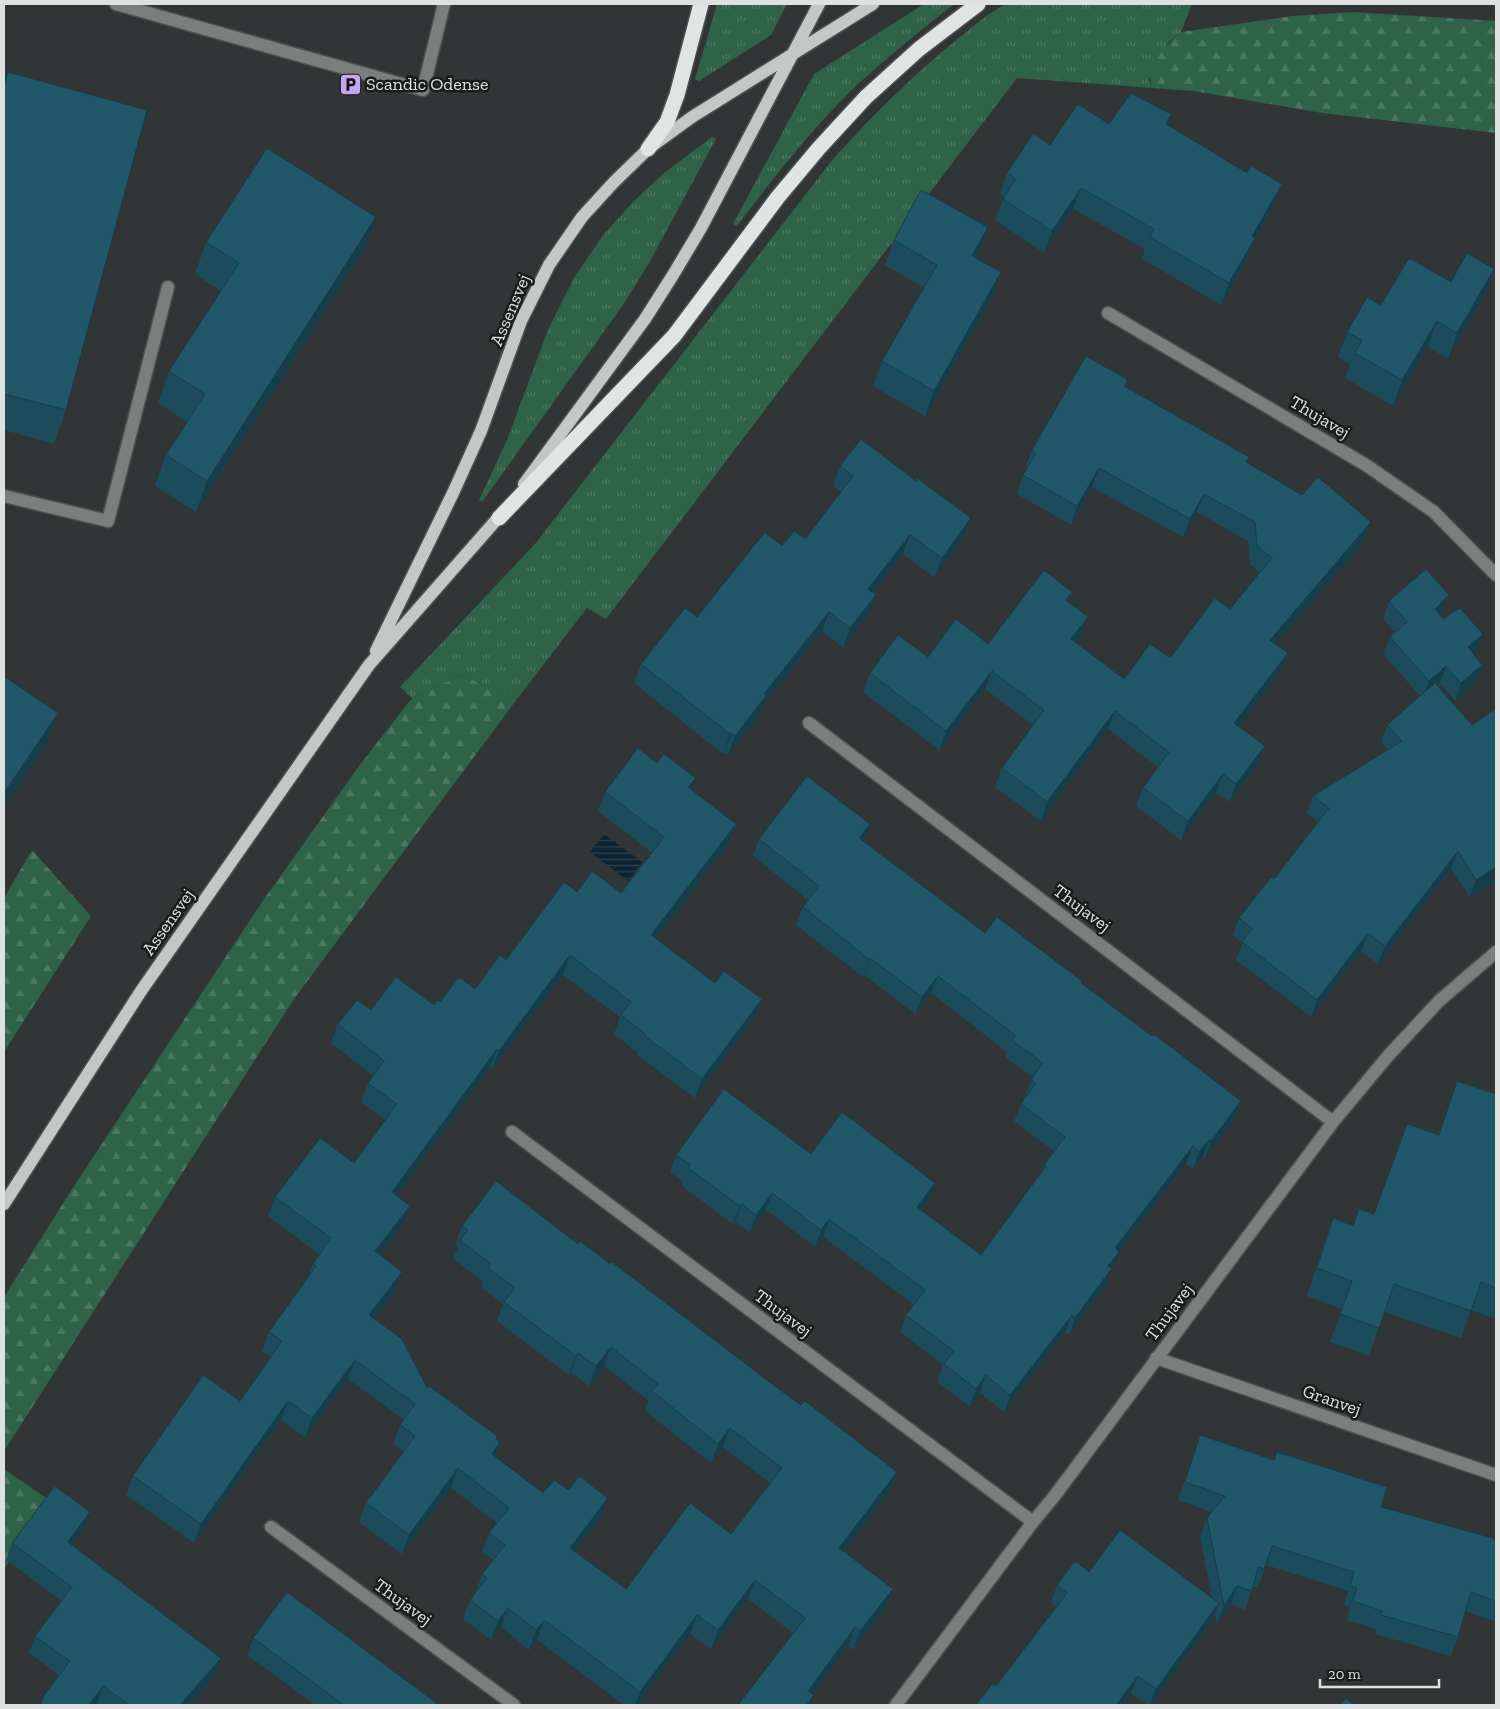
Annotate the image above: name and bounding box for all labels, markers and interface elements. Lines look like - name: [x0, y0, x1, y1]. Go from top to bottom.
- parking icon: Scandic Odense: [338, 72, 362, 96]
- place label: Scandic Odense: [366, 73, 488, 95]
- street label: Assensvej: [485, 271, 535, 349]
- street label: Thujavej: [1286, 391, 1354, 443]
- street label: Thujavej: [1049, 879, 1115, 937]
- street label: Assensvej: [137, 885, 199, 959]
- street label: Thujavej: [1140, 1279, 1198, 1345]
- street label: Thujavej: [750, 1284, 816, 1342]
- street label: Granvej: [1300, 1380, 1364, 1420]
- street label: Thujavej: [370, 1574, 436, 1630]
- scale bar: [1320, 1656, 1439, 1688]
- text: 20 m: [1328, 1665, 1361, 1683]

